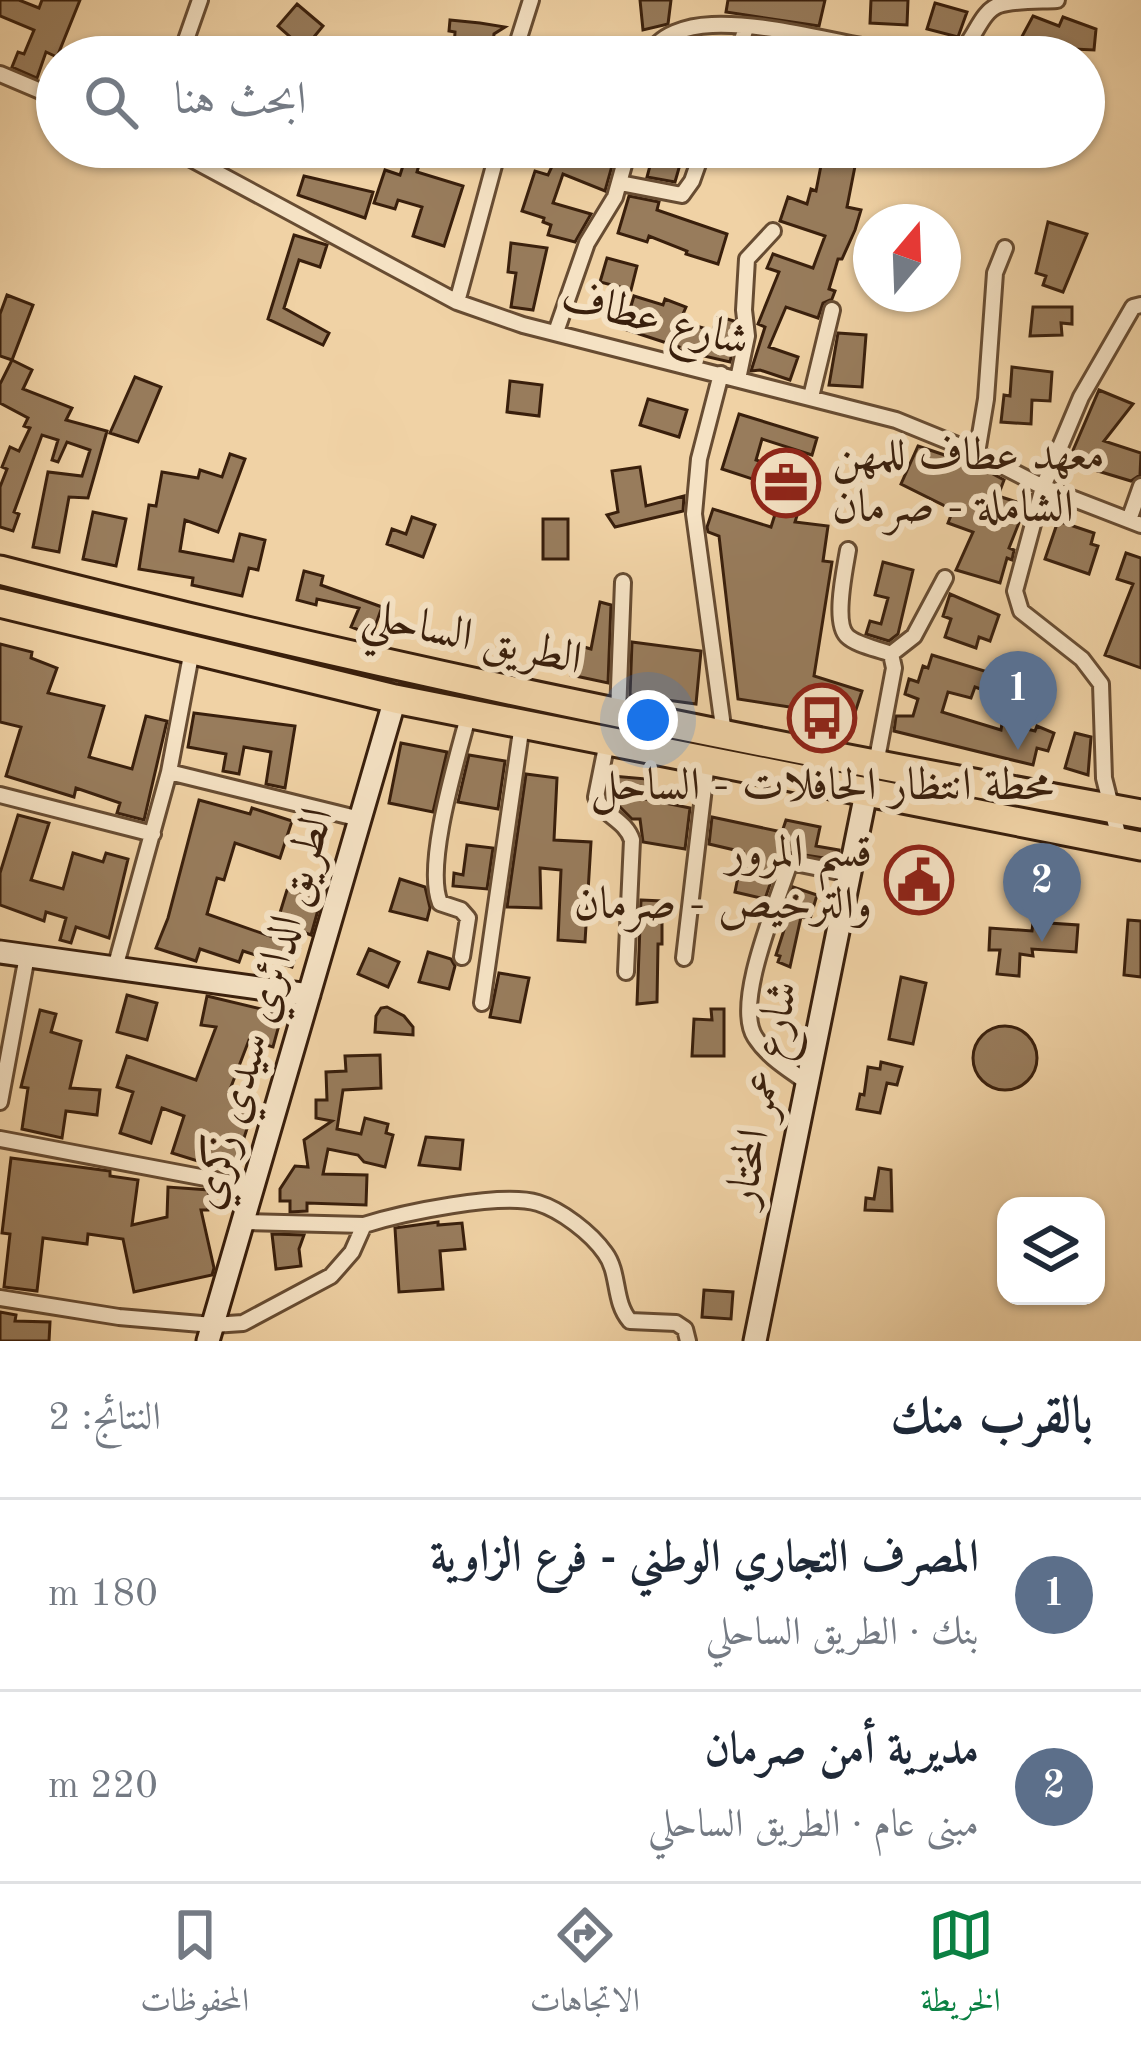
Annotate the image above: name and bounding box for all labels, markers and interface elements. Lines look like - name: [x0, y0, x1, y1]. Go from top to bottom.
- search box: [36, 36, 1105, 168]
- icon: search: [78, 69, 144, 135]
- text: ابحث هنا: [174, 79, 307, 124]
- north arrow: [853, 204, 961, 312]
- street label: شارع عطاف: [554, 276, 753, 377]
- place label: معهد عطاف للمهن الشاملة - صرمان: [832, 435, 1105, 536]
- office icon: معهد عطاف للمهن الشاملة - صرمان: [751, 448, 821, 518]
- street label: الطريق الساحلي: [355, 594, 585, 701]
- pin: 1: [979, 651, 1057, 750]
- bus stop icon: محطة انتظار الحافلات - الساحل: [787, 683, 857, 753]
- your location: [618, 690, 678, 750]
- place label: محطة انتظار الحافلات - الساحل: [590, 765, 1054, 815]
- street label: الطريق الدائري سيدي زكري: [181, 802, 351, 1217]
- place label: قسم المرور والترخيص - صرمان: [574, 832, 872, 933]
- pin: 2: [1003, 843, 1081, 942]
- public building icon: قسم المرور والترخيص - صرمان: [884, 845, 954, 915]
- street label: شارع عمر المختار: [719, 978, 819, 1216]
- map controls: [997, 1197, 1105, 1305]
- button: layers: [997, 1197, 1105, 1305]
- text: بالقرب منك: [890, 1393, 1093, 1444]
- text: النتائج: 2: [48, 1399, 161, 1438]
- text: المصرف التجاري الوطني - فرع الزاوية: [430, 1537, 979, 1582]
- text: 180 m: [48, 1575, 158, 1614]
- text: 1: [1043, 1575, 1065, 1614]
- text: بنك · الطريق الساحلي: [705, 1614, 979, 1653]
- text: مديرية أمن صرمان: [704, 1729, 979, 1774]
- text: 220 m: [48, 1767, 158, 1806]
- text: 2: [1043, 1767, 1065, 1806]
- text: مبنى عام · الطريق الساحلي: [648, 1806, 979, 1845]
- tab: المحفوظات: [140, 1902, 249, 2032]
- tab: الاتجاهات: [530, 1902, 640, 2032]
- tab: الخريطة: [920, 1902, 1001, 2032]

